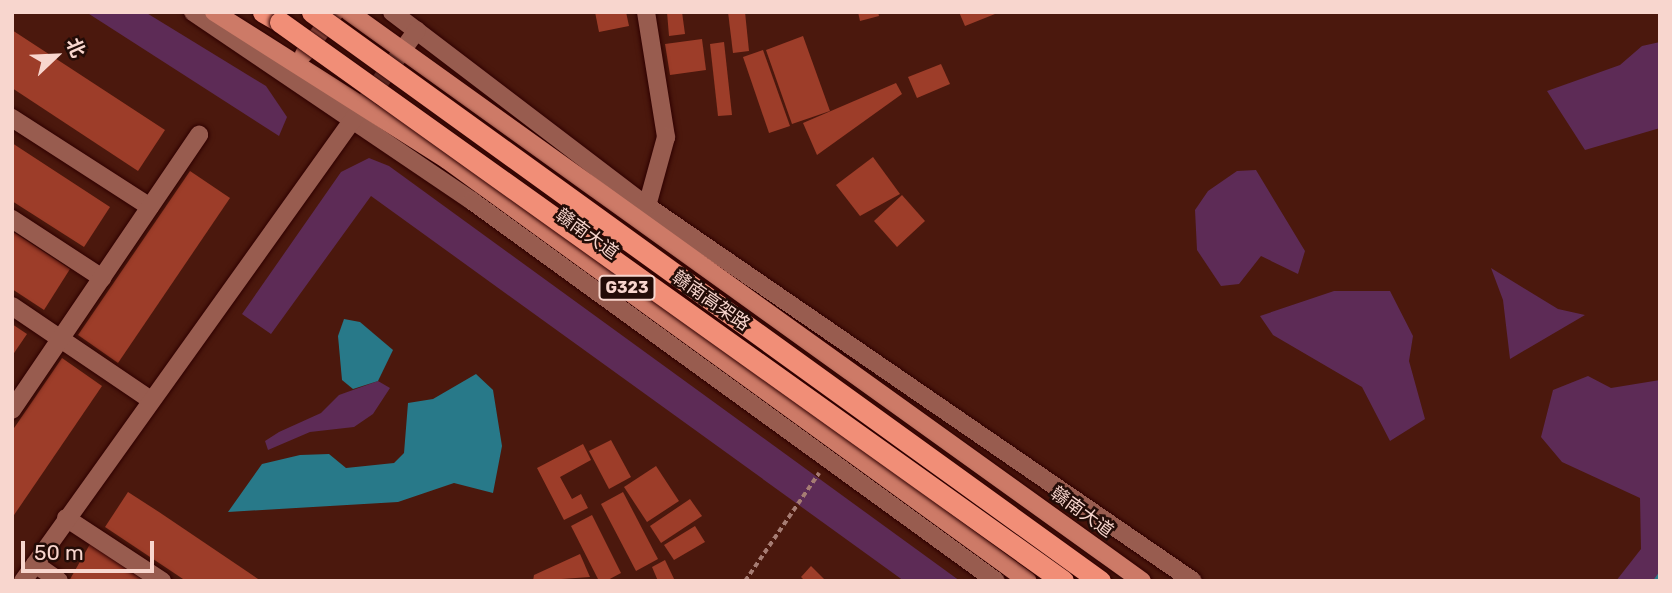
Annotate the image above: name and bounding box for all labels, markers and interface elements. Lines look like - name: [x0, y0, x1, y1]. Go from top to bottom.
- north arrow: [21, 21, 91, 91]
- text: 北: [61, 34, 90, 61]
- street label: 赣南大道: [552, 204, 622, 264]
- street label: 赣南高架路: [668, 266, 754, 336]
- road number: G323: [597, 276, 657, 300]
- street label: 赣南大道: [1047, 482, 1117, 542]
- scale bar: [24, 526, 158, 570]
- text: 50 m: [34, 540, 84, 565]

